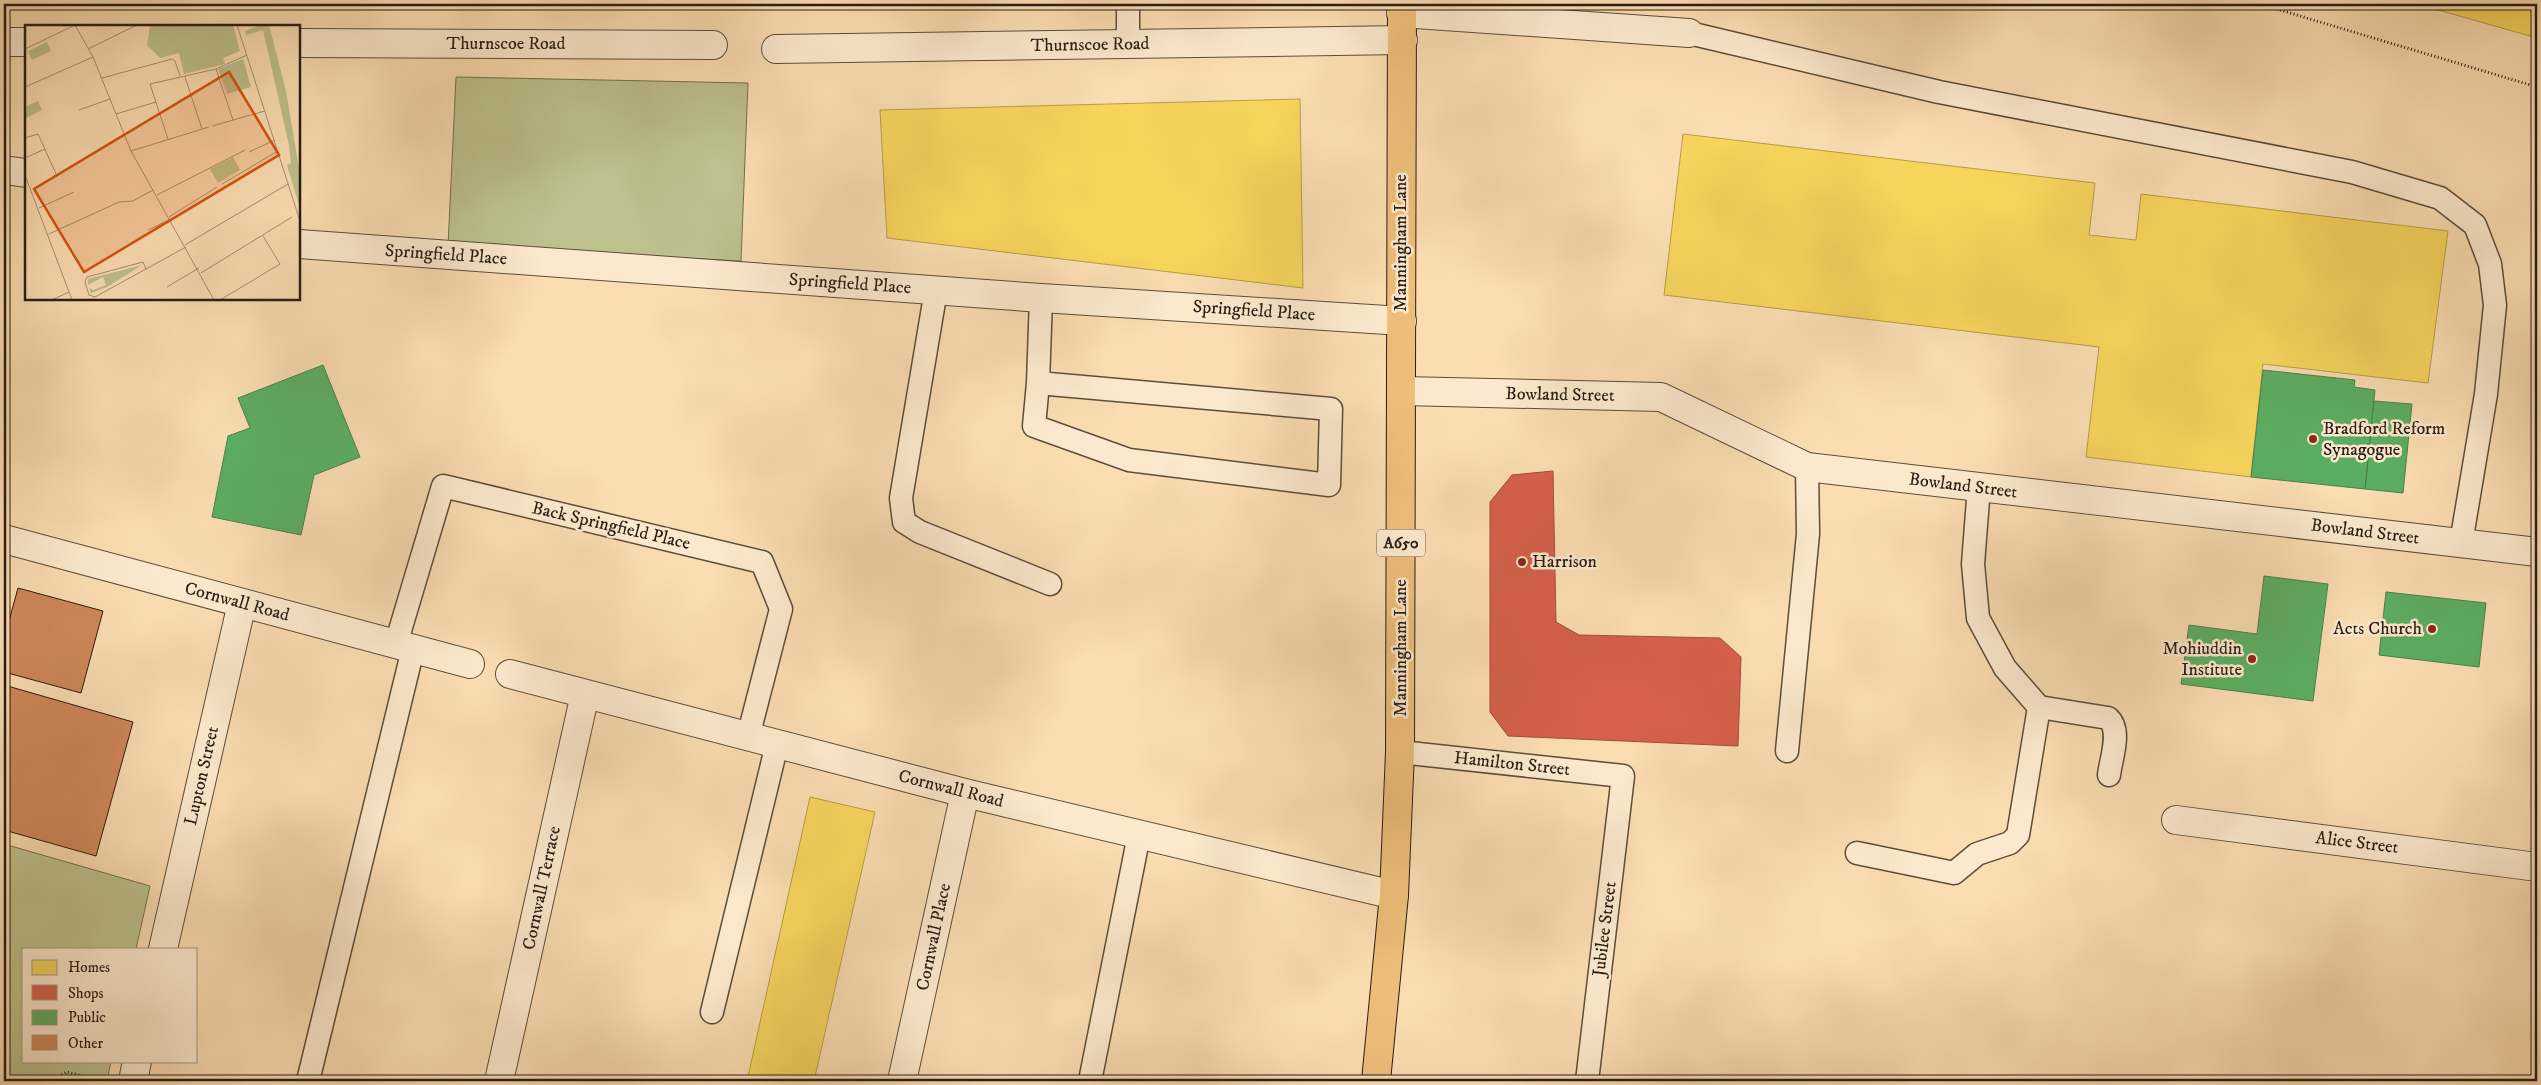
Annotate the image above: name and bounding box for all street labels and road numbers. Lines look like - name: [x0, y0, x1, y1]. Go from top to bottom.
- street label: Thurnscoe Road: [447, 33, 565, 55]
- street label: Thurnscoe Road: [1030, 33, 1150, 57]
- street label: Manningham Lane: [1390, 174, 1412, 312]
- street label: Springfield Place: [384, 240, 508, 270]
- street label: Springfield Place: [788, 269, 912, 299]
- street label: Springfield Place: [1192, 296, 1316, 326]
- street label: Bowland Street: [1505, 383, 1615, 407]
- street label: Bowland Street: [1908, 468, 2019, 504]
- street label: Back Springfield Place: [530, 497, 692, 555]
- street label: Bowland Street: [2310, 514, 2421, 550]
- road number: A650: [1377, 530, 1425, 556]
- street label: Cornwall Road: [182, 577, 292, 627]
- street label: Manningham Lane: [1390, 579, 1412, 717]
- street label: Lupton Street: [180, 724, 224, 828]
- street label: Hamilton Street: [1453, 747, 1571, 781]
- street label: Cornwall Road: [896, 765, 1006, 813]
- street label: Cornwall Terrace: [518, 824, 566, 952]
- street label: Alice Street: [2314, 827, 2400, 859]
- street label: Jubilee Street: [1588, 880, 1622, 980]
- street label: Cornwall Place: [912, 881, 956, 993]

